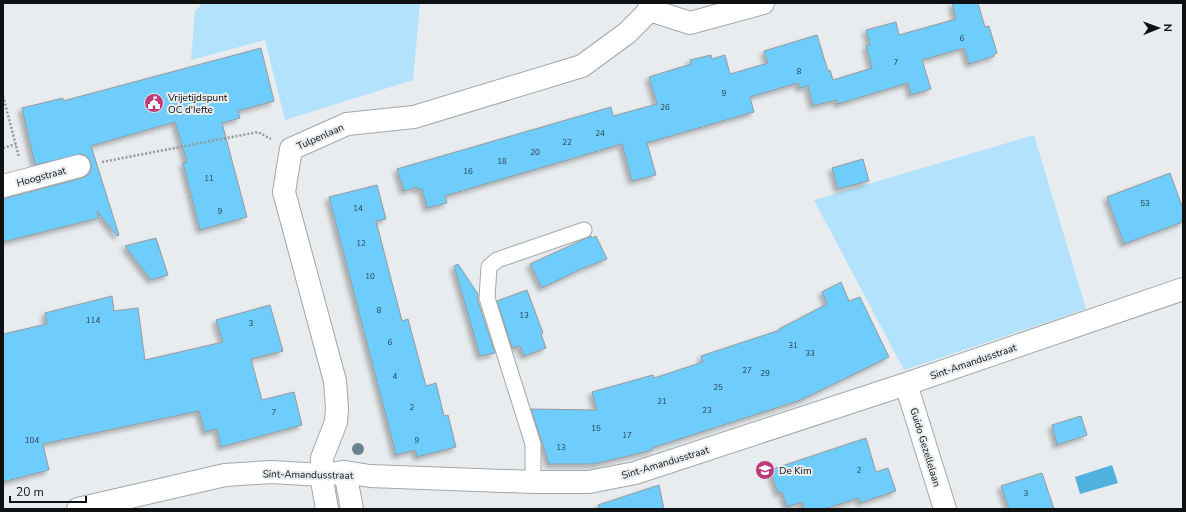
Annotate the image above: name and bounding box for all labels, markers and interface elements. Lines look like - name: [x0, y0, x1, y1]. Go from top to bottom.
- north arrow: [1138, 8, 1178, 48]
- text: N: [1160, 24, 1175, 32]
- house number: 6: [960, 33, 965, 44]
- house number: 7: [894, 57, 899, 68]
- house number: 8: [797, 66, 802, 77]
- house number: 9: [722, 88, 727, 99]
- place label: Vrijetijdspunt OC d'Iefte: [167, 91, 228, 117]
- public building icon: Vrijetijdspunt OC d'Iefte: [143, 92, 165, 114]
- house number: 26: [660, 102, 670, 113]
- street label: Tulpenlaan: [295, 120, 346, 153]
- house number: 24: [595, 128, 605, 139]
- house number: 22: [562, 137, 572, 148]
- house number: 20: [530, 147, 540, 158]
- house number: 18: [497, 156, 507, 167]
- street label: Hoogstraat: [15, 164, 68, 190]
- house number: 16: [463, 166, 473, 177]
- house number: 11: [204, 173, 214, 184]
- house number: 53: [1140, 198, 1150, 209]
- house number: 14: [353, 203, 363, 214]
- house number: 9: [218, 206, 223, 217]
- house number: 12: [356, 238, 366, 249]
- house number: 10: [365, 271, 375, 282]
- house number: 8: [377, 305, 382, 316]
- house number: 13: [519, 310, 529, 321]
- house number: 114: [86, 315, 100, 326]
- house number: 3: [249, 318, 254, 329]
- house number: 6: [388, 337, 393, 348]
- house number: 31: [788, 340, 798, 351]
- street label: Sint-Amandusstraat: [928, 340, 1019, 383]
- house number: 33: [805, 348, 815, 359]
- house number: 27: [742, 365, 752, 376]
- house number: 29: [760, 368, 770, 379]
- house number: 4: [393, 371, 398, 382]
- house number: 25: [713, 382, 723, 393]
- house number: 21: [657, 396, 667, 407]
- house number: 2: [410, 402, 415, 413]
- house number: 23: [702, 405, 712, 416]
- street label: Guido Gezellelaan: [906, 406, 944, 489]
- house number: 7: [272, 407, 277, 418]
- house number: 15: [591, 423, 601, 434]
- house number: 17: [622, 430, 632, 441]
- house number: 104: [25, 435, 39, 446]
- house number: 9: [415, 435, 420, 446]
- house number: 13: [556, 442, 566, 453]
- street label: Sint-Amandusstraat: [620, 443, 711, 483]
- school or university icon: De Kim: [754, 459, 776, 481]
- place label: De Kim: [779, 464, 811, 478]
- house number: 2: [857, 465, 862, 476]
- street label: Sint-Amandusstraat: [263, 467, 354, 483]
- scale bar: [10, 478, 86, 504]
- text: 20 m: [16, 484, 44, 500]
- house number: 3: [1024, 488, 1029, 499]

